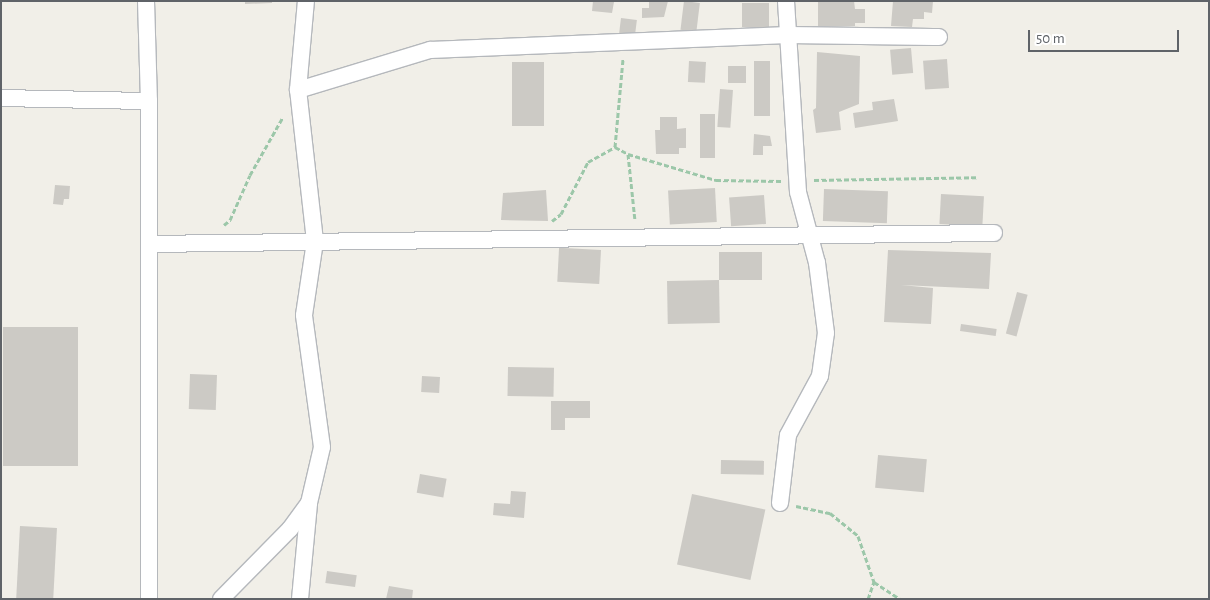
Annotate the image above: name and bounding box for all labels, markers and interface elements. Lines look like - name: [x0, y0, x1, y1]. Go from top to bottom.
- scale bar: [1030, 20, 1181, 52]
- text: 50 m: [1036, 31, 1065, 46]

